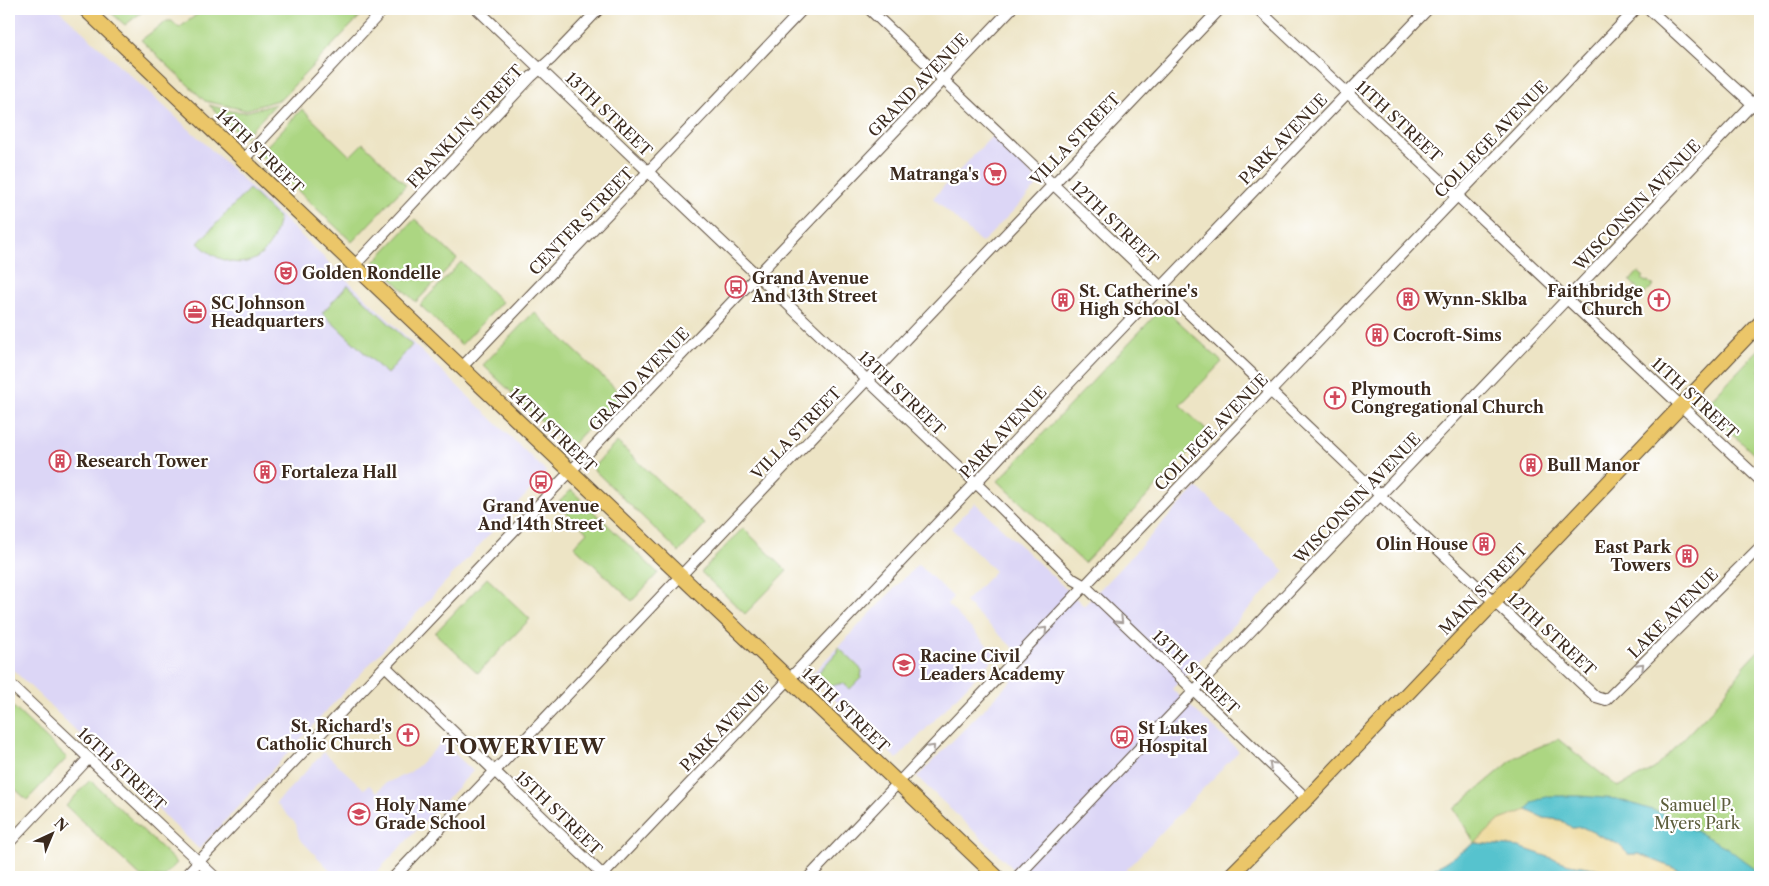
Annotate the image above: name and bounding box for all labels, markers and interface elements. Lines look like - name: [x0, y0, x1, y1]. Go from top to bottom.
- street label: GRAND AVENUE: [864, 29, 972, 141]
- street label: FRANKLIN STREET: [403, 60, 527, 192]
- street label: 13TH STREET: [561, 68, 657, 160]
- street label: 11TH STREET: [1352, 76, 1446, 166]
- street label: COLLEGE AVENUE: [1430, 76, 1552, 202]
- street label: VILLA STREET: [1025, 88, 1124, 190]
- street label: PARK AVENUE: [1235, 89, 1331, 189]
- street label: 14TH STREET: [212, 104, 308, 198]
- street label: WISCONSIN AVENUE: [1569, 135, 1705, 275]
- supermarket icon: Matranga's: [983, 162, 1007, 186]
- street label: CENTER STREET: [524, 163, 638, 279]
- place label: Matranga's: [890, 164, 979, 184]
- street label: 12TH STREET: [1067, 176, 1163, 270]
- theatre icon: Golden Rondelle: [274, 261, 298, 285]
- place label: Golden Rondelle: [302, 263, 441, 283]
- place label: Grand Avenue And 13th Street: [751, 268, 878, 306]
- bus stop icon: Grand Avenue And 13th Street: [724, 275, 748, 299]
- place label: St. Catherine's High School: [1079, 281, 1198, 319]
- place label: Faithbridge Church: [1547, 281, 1643, 319]
- building icon: Wynn-Sklba: [1396, 287, 1420, 311]
- building icon: St. Catherine's High School: [1051, 288, 1075, 312]
- church icon: Faithbridge Church: [1647, 288, 1671, 312]
- place label: Wynn-Sklba: [1423, 289, 1528, 309]
- place label: SC Johnson Headquarters: [211, 293, 324, 331]
- office icon: SC Johnson Headquarters: [183, 300, 207, 324]
- street label: GRAND AVENUE: [585, 323, 693, 435]
- building icon: Cocroft-Sims: [1365, 323, 1389, 347]
- place label: Cocroft-Sims: [1393, 325, 1502, 345]
- street label: 13TH STREET: [854, 347, 950, 439]
- street label: 11TH STREET: [1648, 353, 1742, 443]
- street label: COLLEGE AVENUE: [1150, 369, 1272, 495]
- place label: Plymouth Congregational Church: [1351, 379, 1544, 417]
- street label: VILLA STREET: [746, 382, 845, 484]
- street label: PARK AVENUE: [955, 382, 1051, 482]
- street label: 14TH STREET: [505, 383, 601, 477]
- church icon: Plymouth Congregational Church: [1323, 386, 1347, 410]
- street label: WISCONSIN AVENUE: [1289, 428, 1425, 568]
- building icon: Research Tower: [48, 449, 72, 473]
- place label: Research Tower: [76, 451, 208, 471]
- building icon: Bull Manor: [1519, 453, 1543, 477]
- place label: Bull Manor: [1547, 455, 1640, 475]
- building icon: Fortaleza Hall: [253, 460, 277, 484]
- place label: Fortaleza Hall: [281, 462, 398, 482]
- bus stop icon: Grand Avenue And 14th Street: [529, 470, 553, 494]
- place label: Grand Avenue And 14th Street: [477, 496, 605, 534]
- building icon: Olin House: [1472, 532, 1496, 556]
- place label: Olin House: [1376, 534, 1468, 554]
- place label: East Park Towers: [1594, 537, 1671, 575]
- street label: MAIN STREET: [1435, 539, 1531, 639]
- building icon: East Park Towers: [1675, 544, 1699, 568]
- street label: LAKE AVENUE: [1624, 564, 1722, 662]
- street label: 12TH STREET: [1504, 588, 1600, 680]
- one-way arrow: [1114, 614, 1123, 623]
- one-way arrow: [1038, 626, 1047, 635]
- street label: 13TH STREET: [1148, 626, 1244, 718]
- place label: Racine Civil Leaders Academy: [920, 646, 1066, 684]
- school or university icon: Racine Civil Leaders Academy: [892, 653, 916, 677]
- street label: 14TH STREET: [798, 663, 894, 757]
- one-way arrow: [1635, 663, 1644, 672]
- street label: PARK AVENUE: [676, 676, 772, 776]
- place label: St. Richard's Catholic Church: [256, 716, 392, 754]
- place label: St Lukes Hospital: [1138, 718, 1208, 756]
- street label: 16TH STREET: [74, 723, 170, 815]
- church icon: St. Richard's Catholic Church: [396, 723, 420, 747]
- bus stop icon: St Lukes Hospital: [1110, 725, 1134, 749]
- district label: TOWERVIEW: [442, 734, 606, 759]
- one-way arrow: [926, 745, 935, 754]
- one-way arrow: [1268, 762, 1277, 771]
- street label: 15TH STREET: [512, 767, 606, 859]
- place label: Holy Name Grade School: [375, 795, 486, 833]
- park label: Samuel P. Myers Park: [1654, 795, 1741, 833]
- school or university icon: Holy Name Grade School: [347, 802, 371, 826]
- north arrow: [28, 808, 78, 858]
- text: N: [50, 814, 72, 835]

